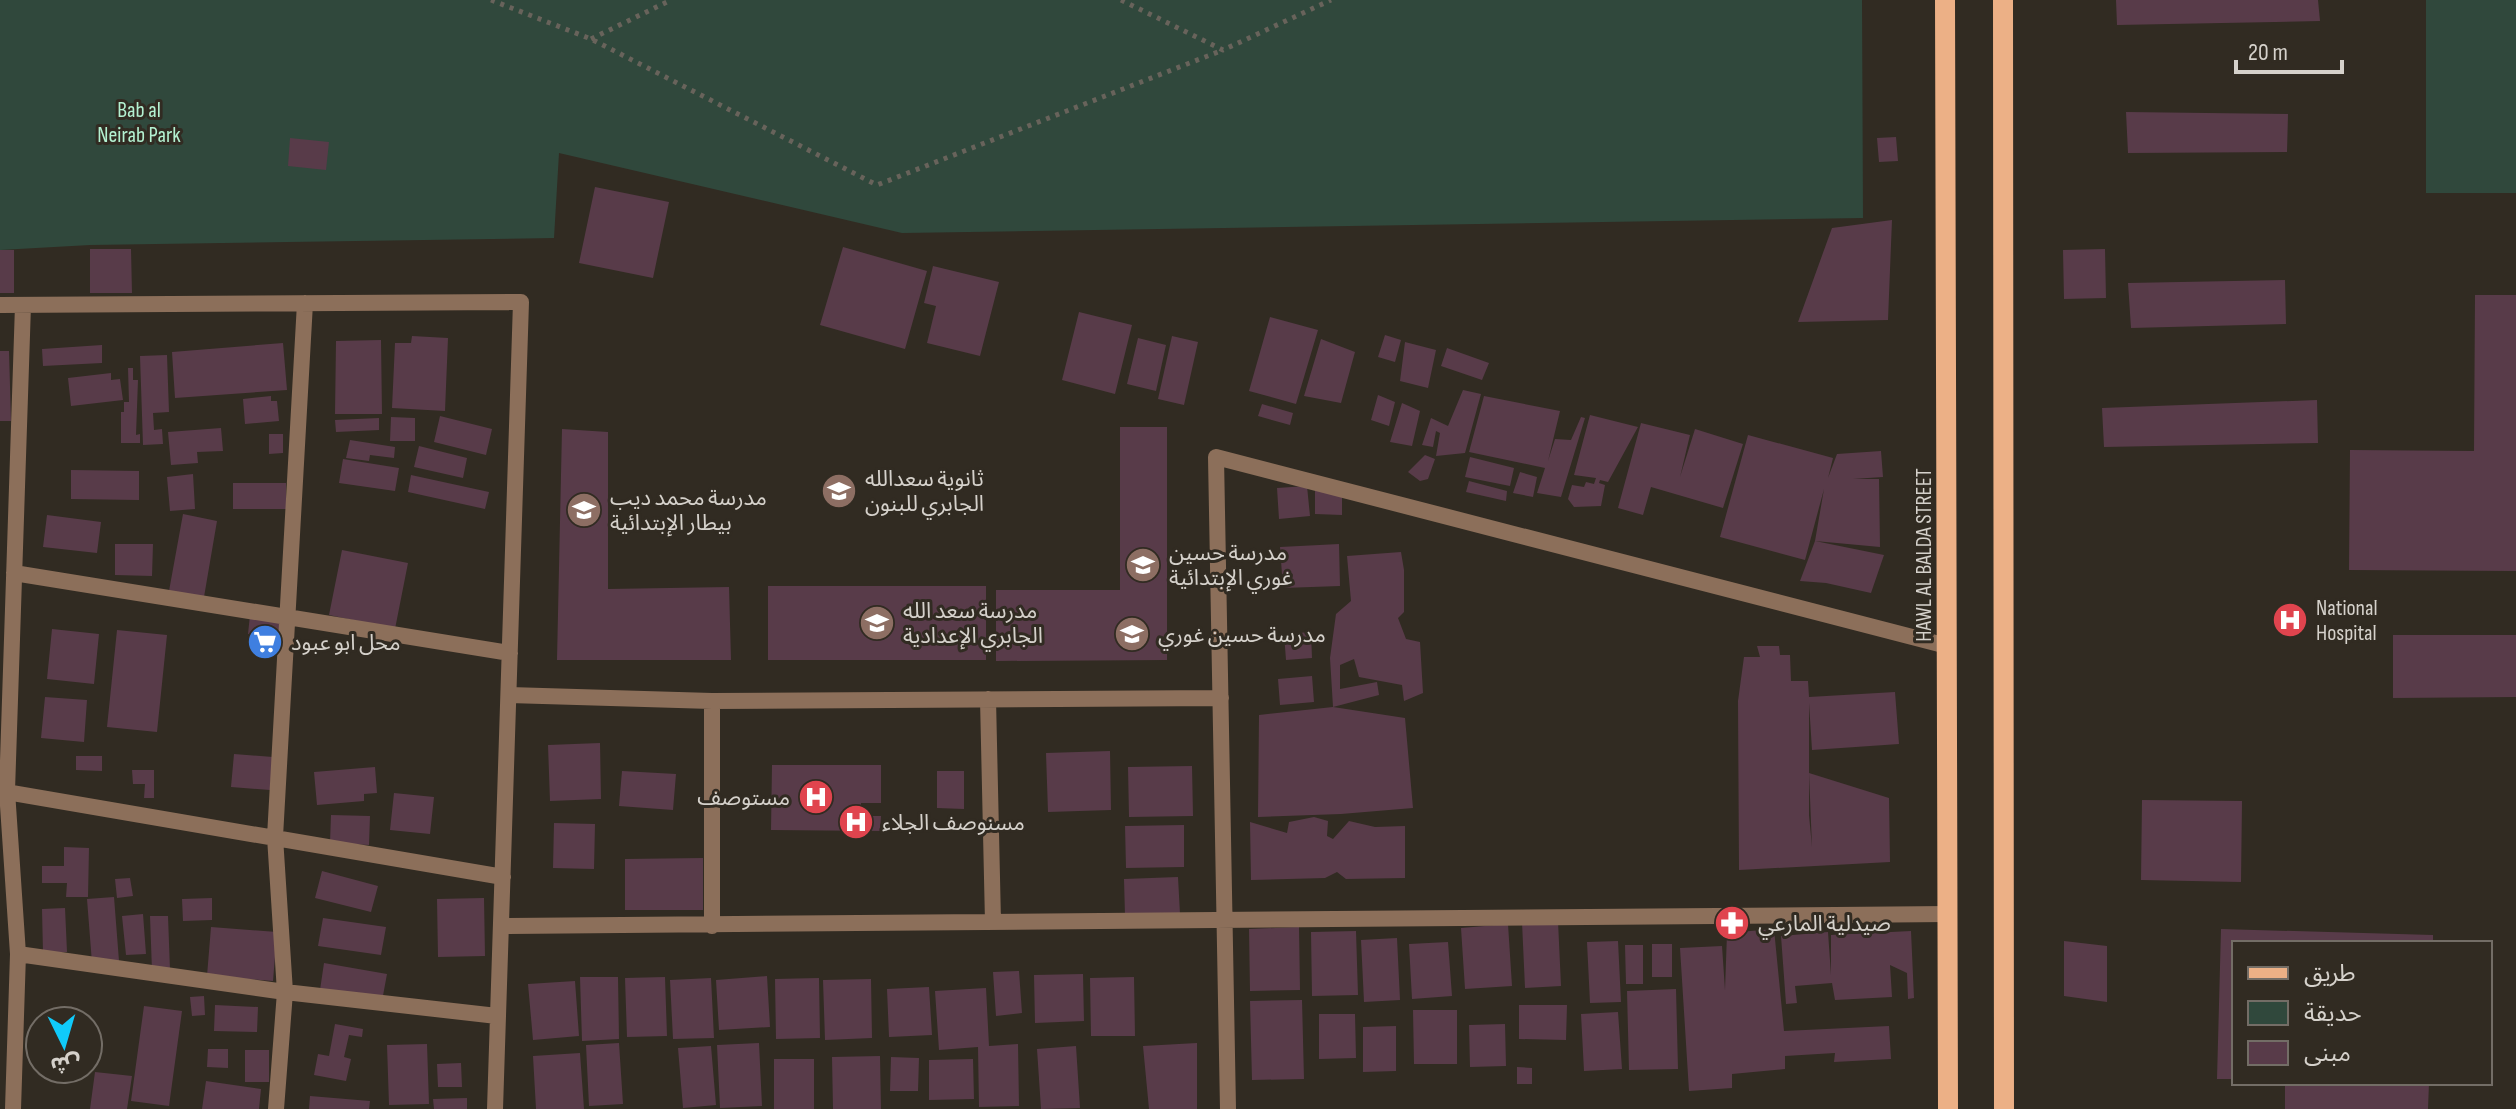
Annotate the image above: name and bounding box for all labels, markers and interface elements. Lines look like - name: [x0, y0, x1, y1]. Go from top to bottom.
- scale bar: [2236, 24, 2342, 74]
- text: 20 m: [2248, 38, 2288, 67]
- park label: Bab al Neirab Park: [97, 97, 181, 149]
- place label: ثانوية سعدالله الجابري للبنون: [865, 466, 984, 520]
- street label: HAWL AL BALDA STREET: [1911, 468, 1938, 642]
- school or university icon: ثانوية سعدالله الجابري للبنون: [820, 472, 858, 510]
- place label: مدرسة محمد ديب بيطار الإبتدائية: [610, 485, 767, 537]
- school or university icon: مدرسة محمد ديب بيطار الإبتدائية: [565, 491, 603, 529]
- place label: مدرسة حسين غوري الإبتدائية: [1169, 540, 1293, 594]
- school or university icon: مدرسة حسين غوري الإبتدائية: [1124, 546, 1162, 584]
- place label: National Hospital: [2316, 595, 2378, 647]
- place label: مدرسة سعد الله الجابري الإعدادية: [903, 598, 1043, 652]
- hospital icon: National Hospital: [2271, 601, 2309, 639]
- school or university icon: مدرسة سعد الله الجابري الإعدادية: [858, 604, 896, 642]
- school or university icon: مدرسة حسين غوري: [1113, 615, 1151, 653]
- place label: مدرسة حسين غوري: [1158, 622, 1326, 651]
- supermarket icon: محل ابو عبود: [246, 623, 284, 661]
- place label: محل ابو عبود: [291, 630, 401, 657]
- hospital icon: مستوصف: [797, 778, 835, 816]
- place label: مستوصف: [697, 785, 790, 812]
- hospital icon: مسنوصف الجلاء: [837, 803, 875, 841]
- place label: مسنوصف الجلاء: [882, 810, 1025, 837]
- pharmacy icon: صيدلية المارعي: [1713, 904, 1751, 942]
- place label: صيدلية المارعي: [1758, 911, 1891, 940]
- legend: [2232, 941, 2492, 1085]
- text: طريق: [2304, 959, 2356, 988]
- text: حديقة: [2304, 999, 2362, 1028]
- north arrow: [24, 1005, 104, 1085]
- text: مبنى: [2304, 1039, 2351, 1068]
- text: ش: [49, 1049, 82, 1078]

